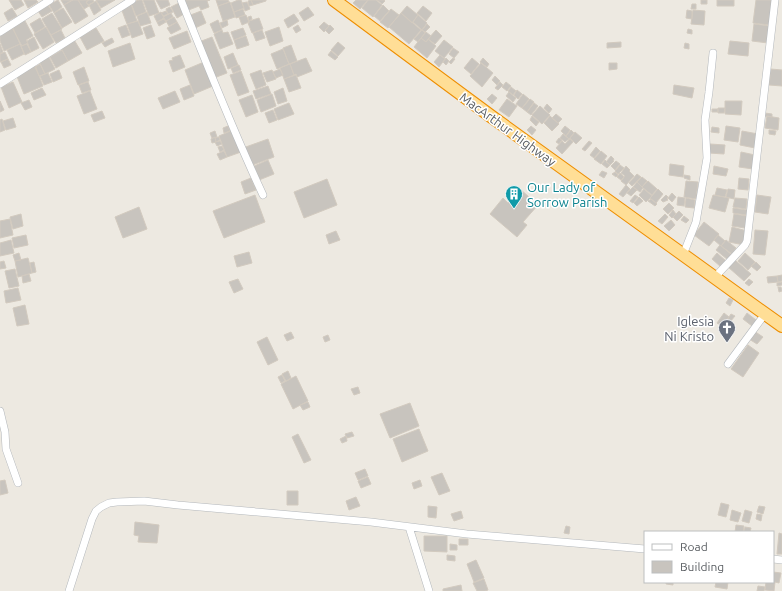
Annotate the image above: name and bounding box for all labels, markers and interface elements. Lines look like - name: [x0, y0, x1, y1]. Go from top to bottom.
- street label: MacArthur Highway: [457, 89, 559, 169]
- place label: Our Lady of Sorrow Parish: [527, 180, 607, 209]
- building icon: Our Lady of Sorrow Parish: [504, 184, 524, 209]
- place label: Iglesia Ni Kristo: [664, 314, 714, 343]
- church icon: Iglesia Ni Kristo: [717, 318, 737, 343]
- legend: [644, 531, 774, 583]
- text: Road: [680, 540, 708, 553]
- text: Building: [680, 560, 724, 573]

